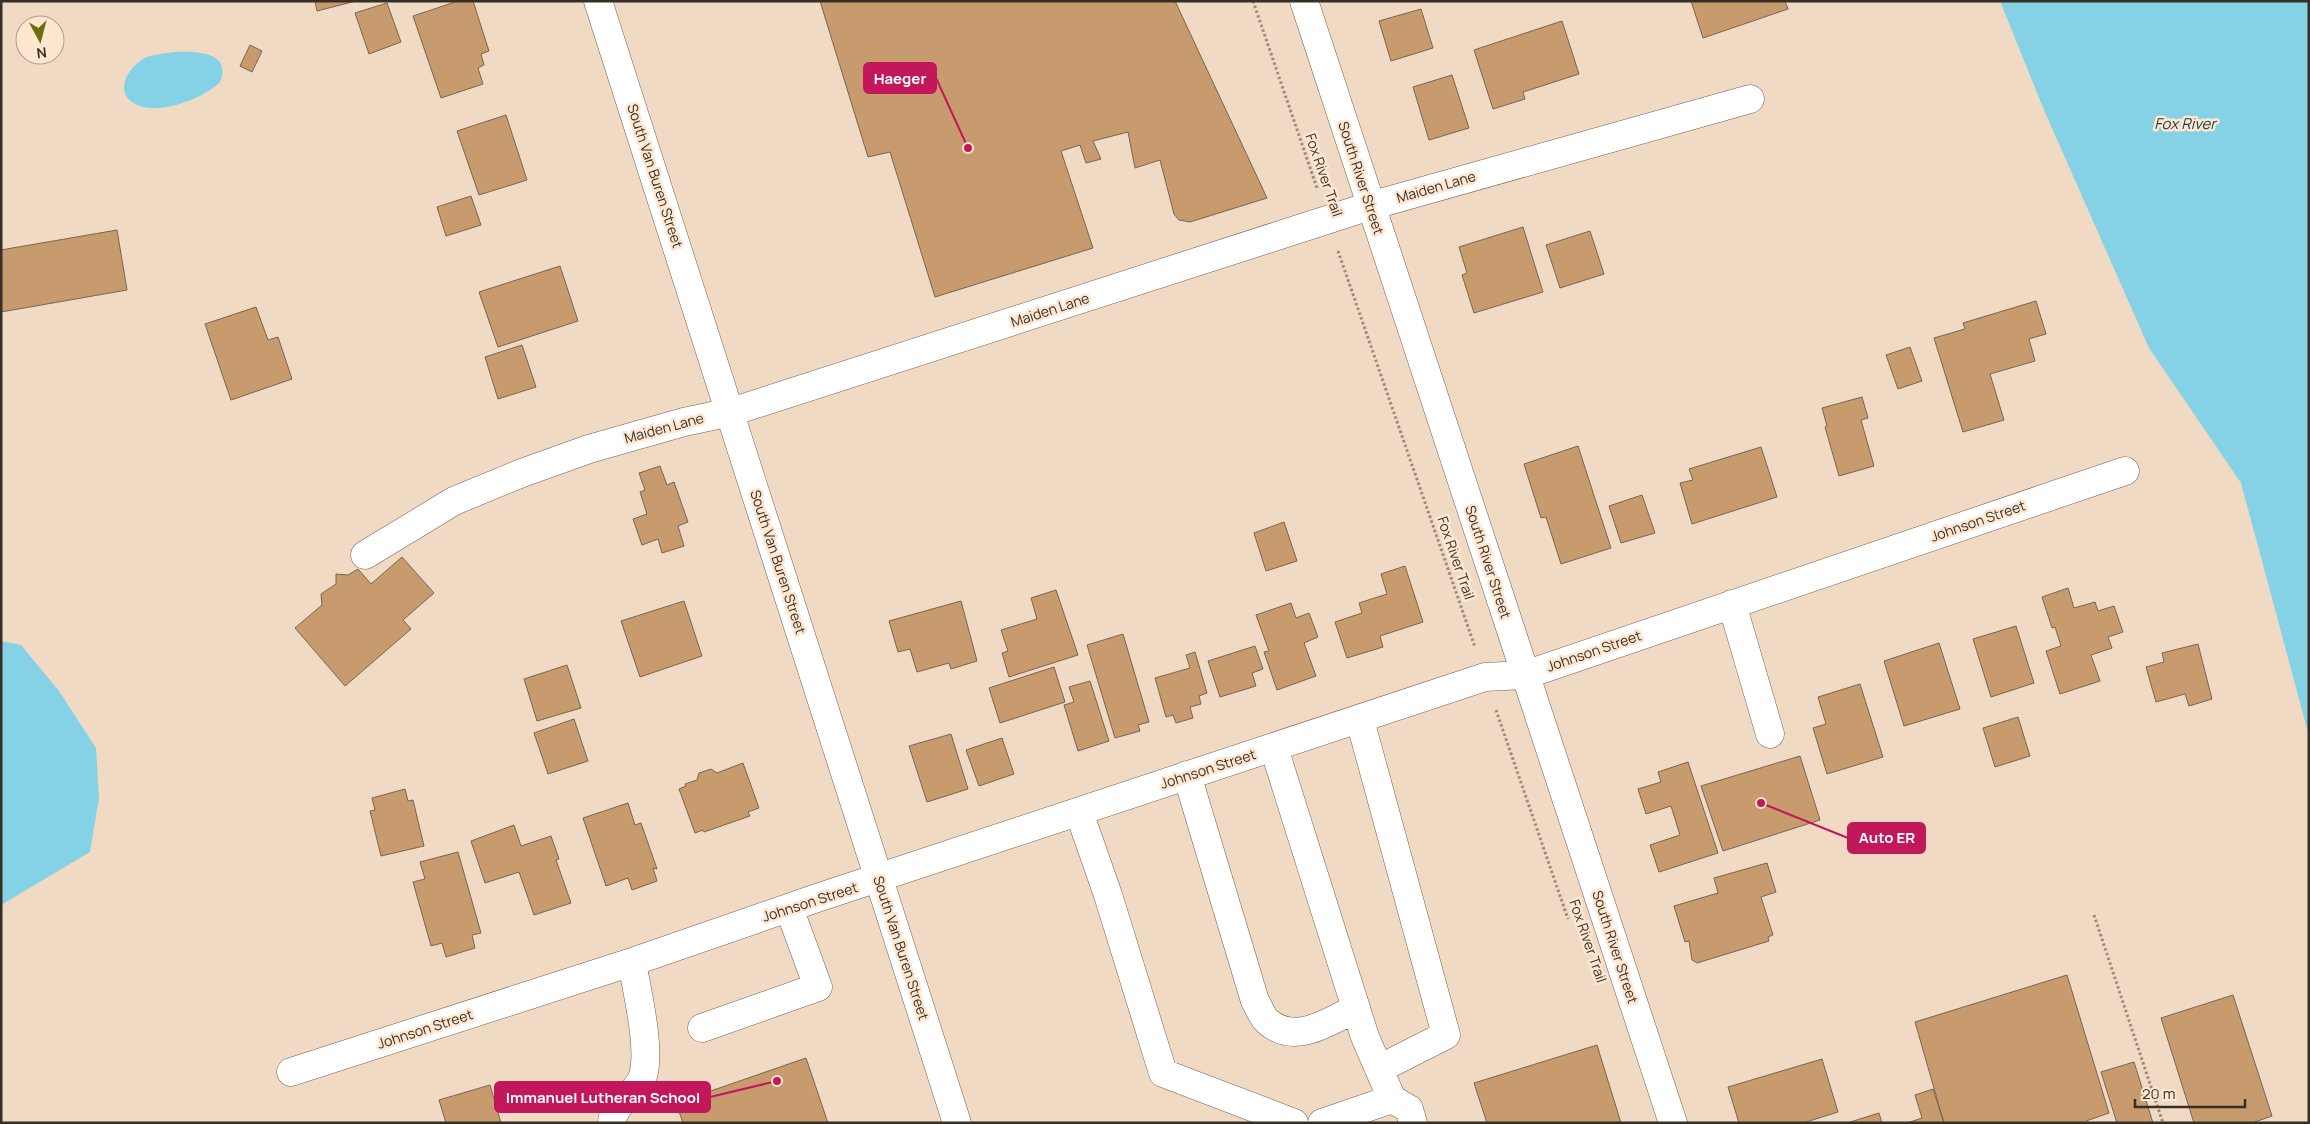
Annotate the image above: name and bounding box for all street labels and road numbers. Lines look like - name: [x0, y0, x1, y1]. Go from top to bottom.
- street label: South Van Buren Street: [623, 101, 688, 251]
- street label: South River Street: [1334, 119, 1389, 237]
- street label: Fox River Trail: [1301, 131, 1348, 219]
- street label: Maiden Lane: [1394, 166, 1478, 207]
- street label: Maiden Lane: [1008, 288, 1092, 331]
- street label: Maiden Lane: [622, 408, 706, 447]
- street label: South Van Buren Street: [746, 487, 811, 637]
- street label: Johnson Street: [1928, 495, 2028, 546]
- street label: South River Street: [1461, 503, 1516, 621]
- street label: Fox River Trail: [1433, 514, 1480, 602]
- street label: Johnson Street: [1544, 625, 1644, 676]
- street label: Johnson Street: [1158, 744, 1258, 793]
- street label: South Van Buren Street: [869, 873, 934, 1023]
- street label: Johnson Street: [760, 877, 860, 926]
- street label: South River Street: [1588, 888, 1643, 1006]
- street label: Fox River Trail: [1565, 897, 1612, 985]
- street label: Johnson Street: [375, 1004, 475, 1053]

